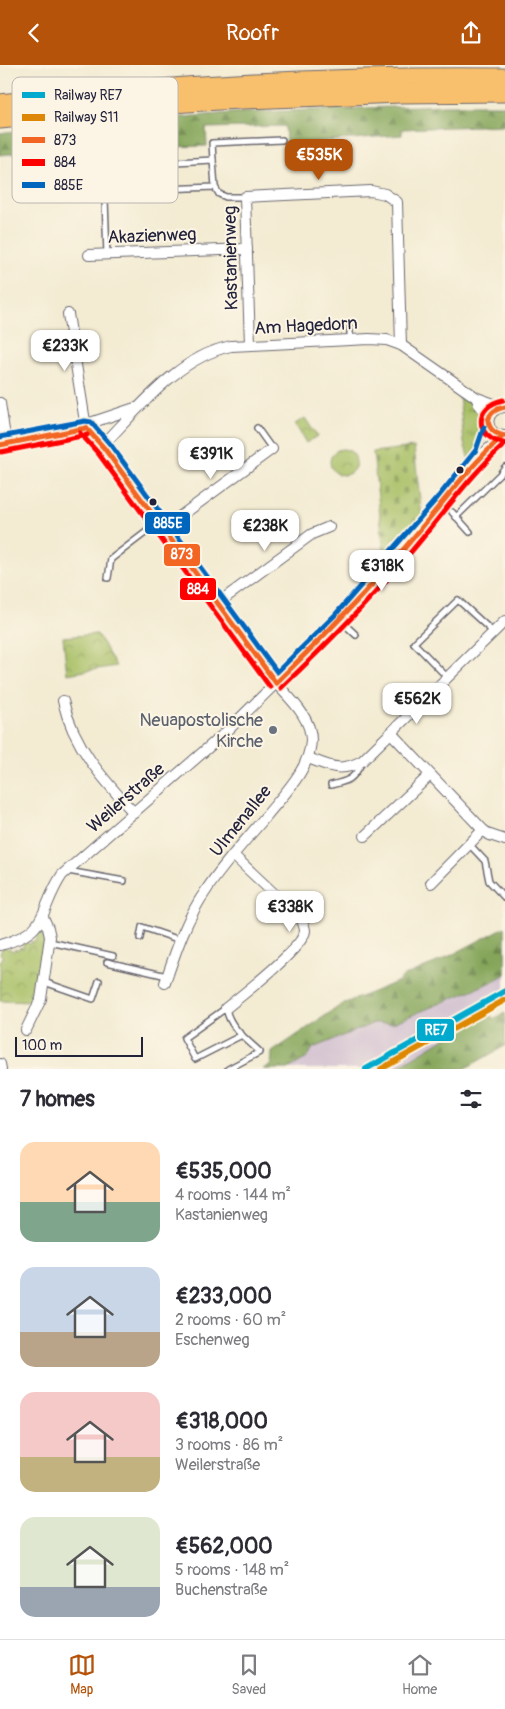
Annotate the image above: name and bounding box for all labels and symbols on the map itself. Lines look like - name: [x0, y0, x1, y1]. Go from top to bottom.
- legend: [12, 77, 178, 203]
- text: Railway RE7: [54, 87, 123, 104]
- text: Railway S11: [54, 109, 119, 126]
- text: 873: [54, 132, 76, 149]
- pin: €535K: [284, 139, 354, 181]
- text: 884: [54, 154, 76, 171]
- text: 885E: [54, 177, 83, 194]
- street label: Kastanienweg: [219, 206, 243, 310]
- street label: Akazienweg: [107, 223, 197, 249]
- street label: Am Hagedorn: [254, 312, 358, 340]
- pin: €233K: [30, 329, 100, 372]
- pin: €391K: [176, 437, 246, 480]
- unlabelled marker: [455, 465, 465, 475]
- unlabelled marker: [148, 497, 158, 507]
- pin: €238K: [230, 509, 300, 552]
- line badge: 885E: [144, 511, 191, 535]
- text: 885E: [154, 515, 183, 532]
- line badge: 873: [163, 543, 201, 567]
- text: 873: [171, 546, 193, 563]
- pin: €318K: [347, 549, 417, 592]
- line badge: 884: [179, 577, 217, 601]
- text: 884: [187, 581, 210, 598]
- pin: €562K: [382, 683, 452, 725]
- place label: Neuapostolische Kirche: [139, 709, 263, 753]
- marker: Neuapostolische Kirche: [267, 724, 279, 736]
- street label: Weilerstraße: [82, 758, 170, 838]
- street label: Ulmenallee: [205, 780, 277, 861]
- pin: €338K: [255, 891, 325, 933]
- line badge: RE7: [416, 1018, 455, 1042]
- text: RE7: [425, 1022, 448, 1039]
- scale bar: [15, 1034, 142, 1057]

